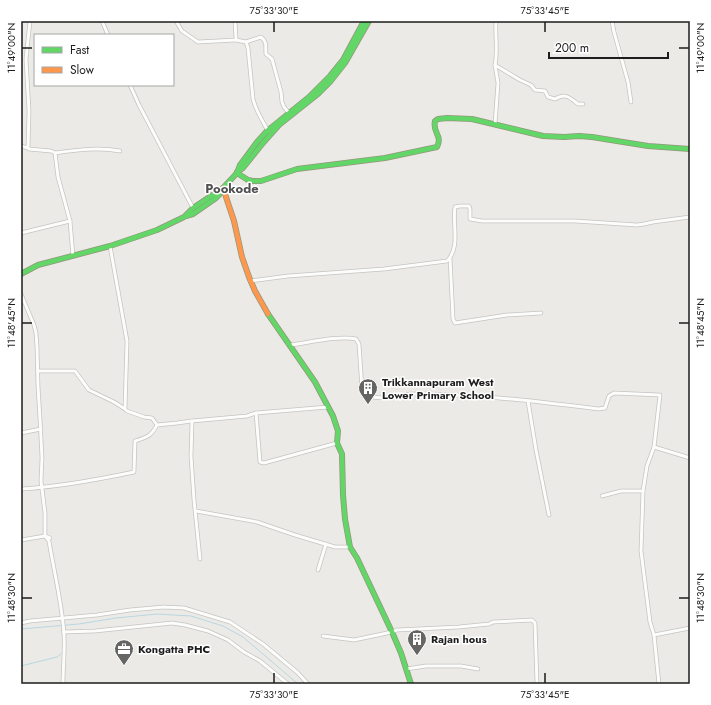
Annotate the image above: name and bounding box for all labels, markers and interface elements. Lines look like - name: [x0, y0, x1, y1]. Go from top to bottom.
- text: 75°33'30"E: [249, 3, 299, 18]
- text: 75°33'45"E: [520, 3, 570, 18]
- text: 11°49'00"N: [4, 23, 19, 73]
- text: 11°49'00"N: [693, 23, 708, 73]
- legend: [34, 34, 174, 86]
- scale bar: [549, 34, 668, 60]
- text: 200 m: [555, 39, 589, 57]
- text: Fast: [70, 41, 89, 59]
- text: Slow: [70, 61, 95, 79]
- district label: Pookode: [205, 179, 259, 198]
- text: 11°48'45"N: [4, 298, 19, 348]
- text: 11°48'45"N: [693, 298, 708, 348]
- place label: Trikkannapuram West Lower Primary School: [382, 374, 494, 403]
- building icon: Trikkannapuram West Lower Primary School: [357, 377, 379, 405]
- text: 11°48'30"N: [4, 573, 19, 623]
- text: 11°48'30"N: [693, 573, 708, 623]
- building icon: Rajan hous: [406, 628, 428, 656]
- place label: Rajan hous: [431, 631, 487, 647]
- office icon: Kongatta PHC: [113, 638, 135, 666]
- place label: Kongatta PHC: [138, 641, 210, 657]
- text: 75°33'30"E: [249, 687, 299, 702]
- text: 75°33'45"E: [520, 687, 570, 702]

